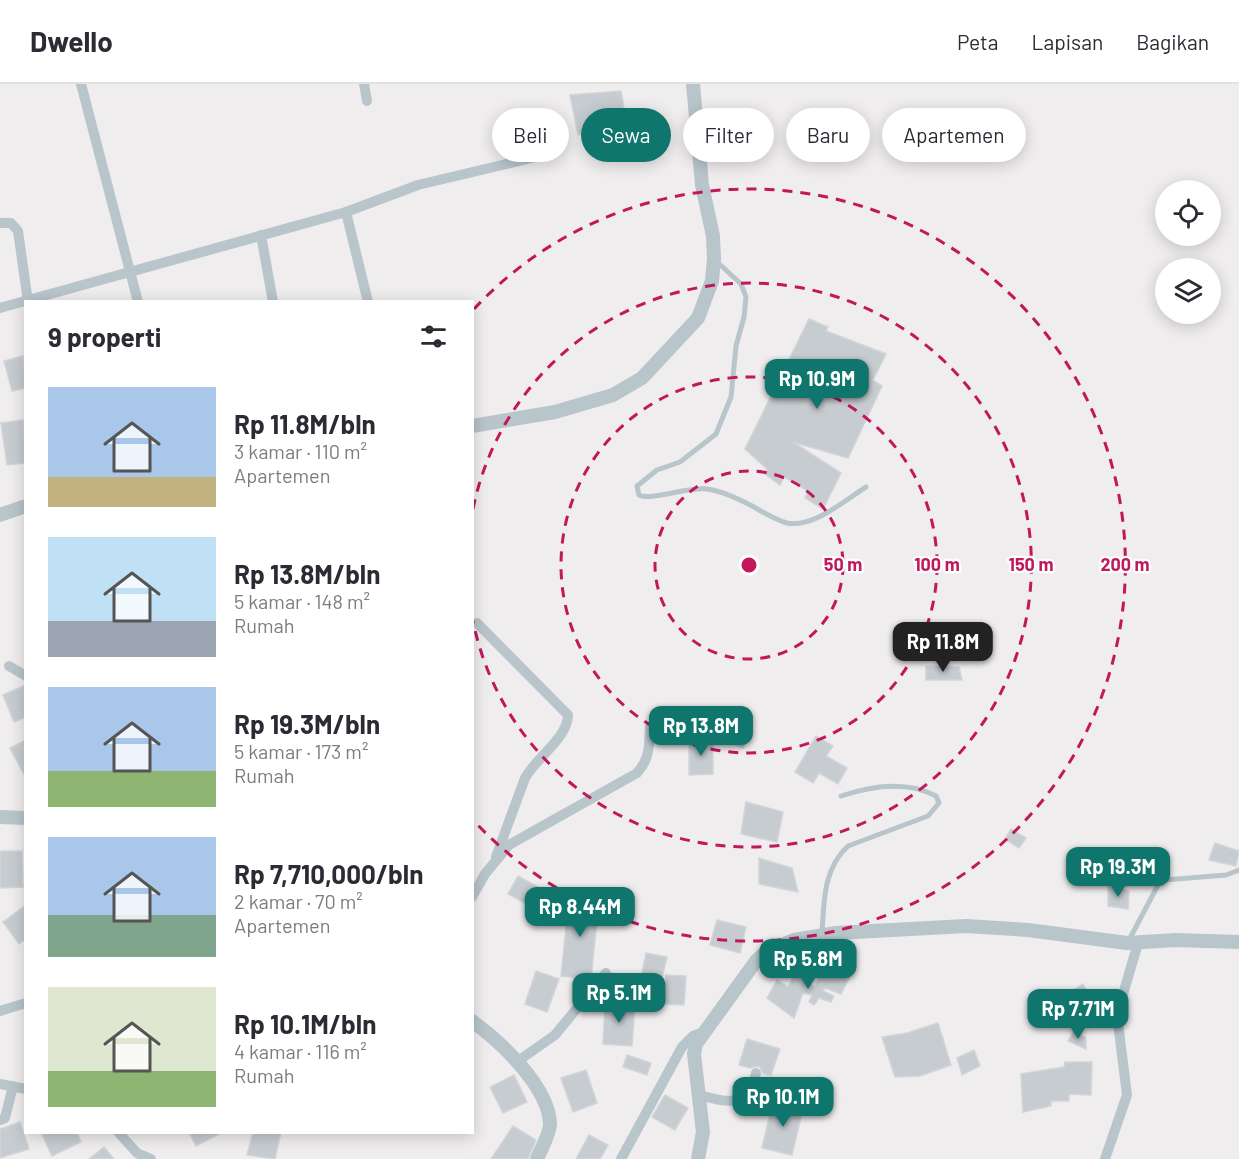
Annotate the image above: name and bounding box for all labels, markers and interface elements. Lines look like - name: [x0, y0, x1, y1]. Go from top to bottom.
- text: Dwello: [30, 24, 113, 58]
- text: Peta: [957, 29, 998, 54]
- text: Lapisan: [1031, 29, 1103, 54]
- text: Bagikan: [1136, 29, 1209, 54]
- chip: Beli: [492, 108, 569, 162]
- chip: Sewa: [581, 108, 671, 162]
- chip: Filter: [683, 108, 774, 162]
- chip: Baru: [786, 108, 870, 162]
- chip: Apartemen: [882, 108, 1026, 162]
- map controls: [1155, 180, 1221, 324]
- button: locate: [1155, 180, 1221, 246]
- button: layers: [1155, 258, 1221, 324]
- icon: filters: [417, 320, 450, 353]
- text: 9 properti: [48, 321, 161, 352]
- pin: Rp 10.9M: [755, 359, 879, 410]
- text: Rp 10.9M: [779, 366, 855, 390]
- text: Rp 11.8M/bln: [234, 408, 376, 439]
- icon: home: [96, 411, 168, 483]
- text: 3 kamar · 110 m²: [234, 439, 367, 463]
- text: Apartemen: [234, 463, 330, 487]
- text: 50 m: [824, 553, 862, 575]
- text: 100 m: [914, 553, 960, 575]
- text: 150 m: [1009, 553, 1053, 575]
- text: 200 m: [1100, 553, 1150, 575]
- centre of rings: [739, 555, 759, 575]
- text: Rp 13.8M/bln: [234, 558, 380, 589]
- icon: home: [96, 561, 168, 633]
- text: 5 kamar · 148 m²: [234, 589, 370, 613]
- text: Rumah: [234, 613, 295, 637]
- pin: Rp 11.8M: [881, 622, 1005, 673]
- text: Rp 11.8M: [907, 629, 979, 653]
- pin: Rp 13.8M: [639, 706, 763, 757]
- text: Rp 19.3M/bln: [234, 708, 380, 739]
- icon: home: [96, 711, 168, 783]
- text: Rp 13.8M: [663, 713, 739, 737]
- text: 5 kamar · 173 m²: [234, 739, 368, 763]
- text: Rumah: [234, 763, 295, 787]
- pin: Rp 19.3M: [1056, 847, 1180, 898]
- text: Rp 19.3M: [1080, 854, 1156, 878]
- text: Rp 7,710,000/bln: [234, 858, 423, 889]
- icon: home: [96, 861, 168, 933]
- pin: Rp 8.44M: [518, 887, 642, 938]
- text: 2 kamar · 70 m²: [234, 889, 363, 913]
- text: Rp 8.44M: [539, 894, 621, 918]
- text: Apartemen: [234, 913, 330, 937]
- pin: Rp 5.8M: [753, 939, 863, 990]
- text: Rp 5.8M: [774, 946, 842, 970]
- pin: Rp 5.1M: [564, 973, 674, 1024]
- text: Rp 5.1M: [586, 980, 652, 1004]
- pin: Rp 7.71M: [1016, 989, 1140, 1040]
- text: Rp 7.71M: [1041, 996, 1115, 1020]
- text: Rp 10.1M/bln: [234, 1008, 376, 1039]
- icon: home: [96, 1011, 168, 1083]
- text: 4 kamar · 116 m²: [234, 1039, 367, 1063]
- text: Rumah: [234, 1063, 295, 1087]
- pin: Rp 10.1M: [721, 1077, 845, 1128]
- text: Rp 10.1M: [747, 1084, 819, 1108]

